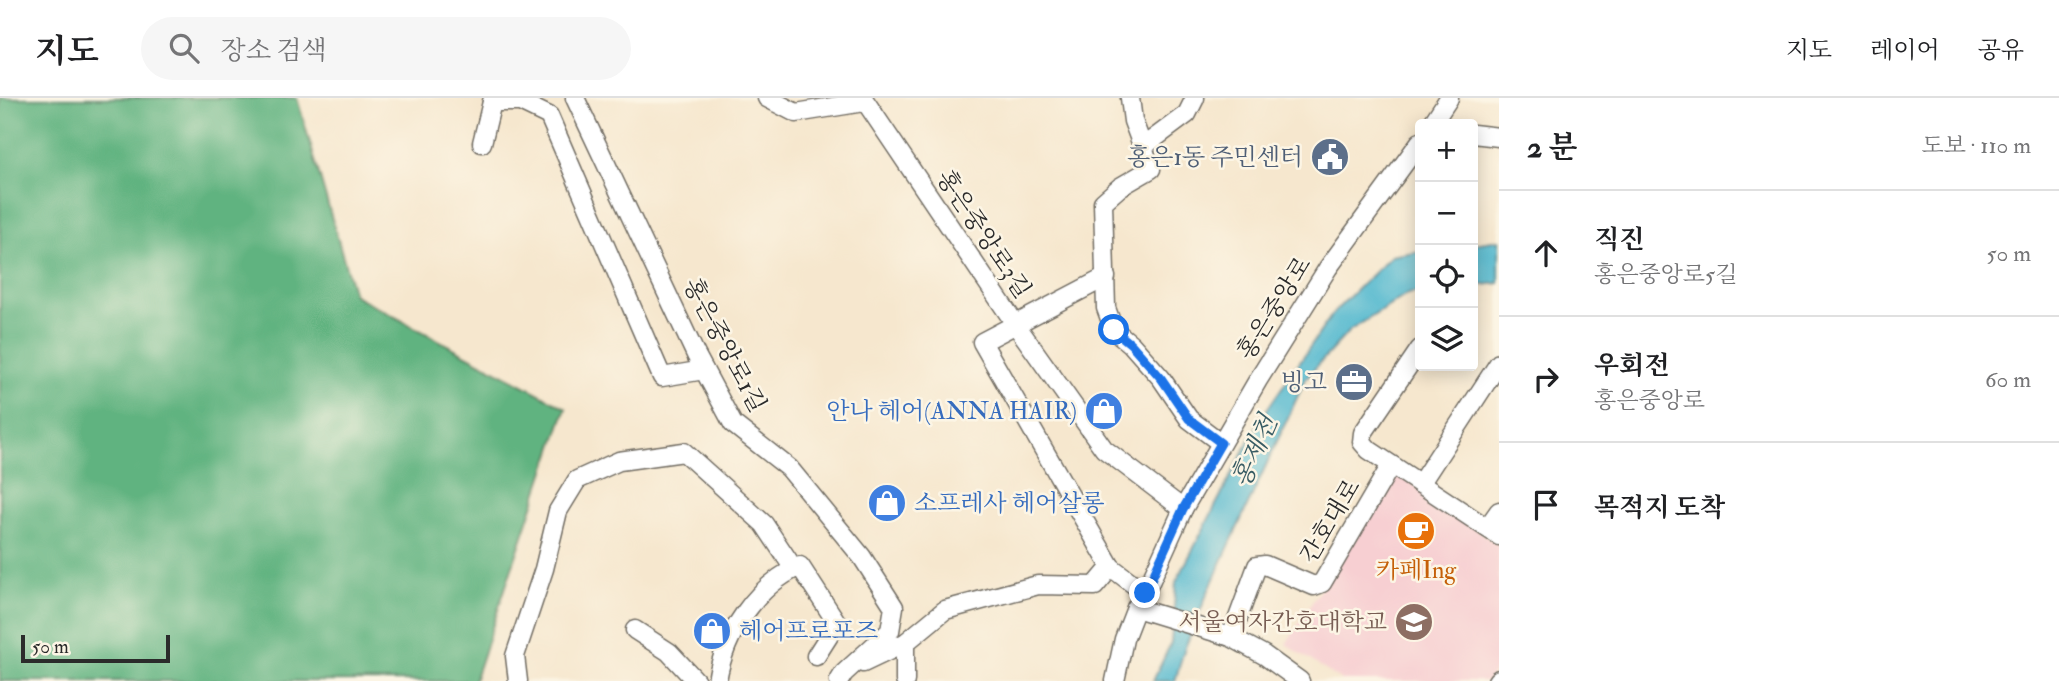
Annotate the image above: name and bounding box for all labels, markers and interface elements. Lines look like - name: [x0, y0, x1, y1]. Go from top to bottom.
- search box: [141, 17, 631, 80]
- icon: search: [165, 29, 203, 67]
- text: 지도: [35, 31, 99, 72]
- text: 장소 검색: [221, 35, 327, 67]
- text: 지도: [1786, 35, 1832, 66]
- text: 레이어: [1870, 35, 1940, 66]
- text: 공유: [1978, 35, 2024, 66]
- map controls: [1415, 119, 1478, 371]
- button: +: [1415, 119, 1478, 182]
- text: 2 분: [1527, 129, 1578, 166]
- text: 도보 · 110 m: [1922, 131, 2031, 160]
- public building icon: 홍은1동 주민센터: [1309, 136, 1351, 178]
- place label: 홍은1동 주민센터: [1127, 142, 1303, 173]
- street label: 홍은중앙로3길: [929, 164, 1038, 304]
- button: −: [1415, 182, 1478, 245]
- text: 직진: [1594, 224, 1644, 256]
- icon: ahead: [1527, 234, 1565, 272]
- text: 50 m: [1987, 239, 2031, 268]
- button: locate: [1415, 245, 1478, 308]
- street label: 홍은중앙로: [1231, 251, 1318, 366]
- text: 홍은중앙로5길: [1594, 260, 1737, 289]
- street label: 홍은중앙로1길: [676, 273, 773, 418]
- button: layers: [1415, 308, 1478, 371]
- route start: [1098, 314, 1129, 345]
- text: 우회전: [1594, 350, 1669, 382]
- icon: right: [1527, 360, 1565, 398]
- office icon: 빙고: [1333, 361, 1375, 403]
- text: 60 m: [1985, 365, 2031, 394]
- place label: 빙고: [1281, 367, 1327, 398]
- text: 홍은중앙로: [1594, 386, 1705, 415]
- shop icon: 안나 헤어(ANNA HAIR): [1083, 390, 1125, 432]
- place label: 안나 헤어(ANNA HAIR): [826, 396, 1077, 427]
- water label: 홍제천: [1225, 409, 1286, 492]
- street label: 간호대로: [1293, 474, 1368, 569]
- shop icon: 소프레사 헤어살롱: [866, 482, 908, 524]
- icon: arrive: [1527, 486, 1565, 524]
- place label: 소프레사 헤어살롱: [914, 488, 1105, 519]
- text: 목적지 도착: [1594, 492, 1725, 524]
- cafe icon: 카페Ing: [1395, 510, 1437, 552]
- place label: 카페Ing: [1376, 555, 1457, 586]
- route end: [1129, 577, 1160, 608]
- school or university icon: 서울여자간호대학교: [1393, 601, 1435, 643]
- place label: 서울여자간호대학교: [1178, 607, 1387, 638]
- shop icon: 헤어프로포즈: [691, 610, 733, 652]
- place label: 헤어프로포즈: [739, 616, 878, 647]
- scale bar: [21, 632, 170, 664]
- text: 50 m: [32, 635, 69, 659]

